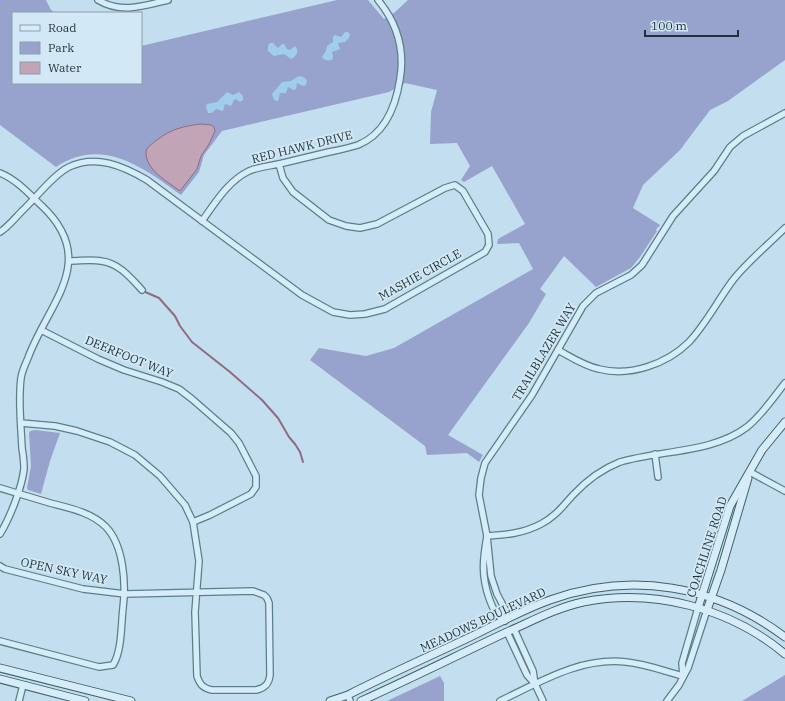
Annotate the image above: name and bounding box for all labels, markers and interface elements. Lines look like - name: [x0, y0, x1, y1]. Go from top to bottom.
- legend: [12, 12, 142, 84]
- scale bar: [645, 12, 738, 38]
- text: 100 m: [651, 18, 687, 33]
- text: Road: [48, 20, 77, 35]
- text: Park: [48, 40, 74, 55]
- text: Water: [48, 60, 82, 75]
- street label: RED HAWK DRIVE: [250, 127, 354, 166]
- street label: MASHIE CIRCLE: [376, 246, 464, 304]
- street label: TRAILBLAZER WAY: [508, 300, 579, 403]
- street label: DEERFOOT WAY: [83, 332, 176, 381]
- street label: COACHLINE ROAD: [683, 495, 730, 599]
- street label: OPEN SKY WAY: [19, 554, 109, 587]
- street label: MEADOWS BOULEVARD: [418, 584, 548, 655]

